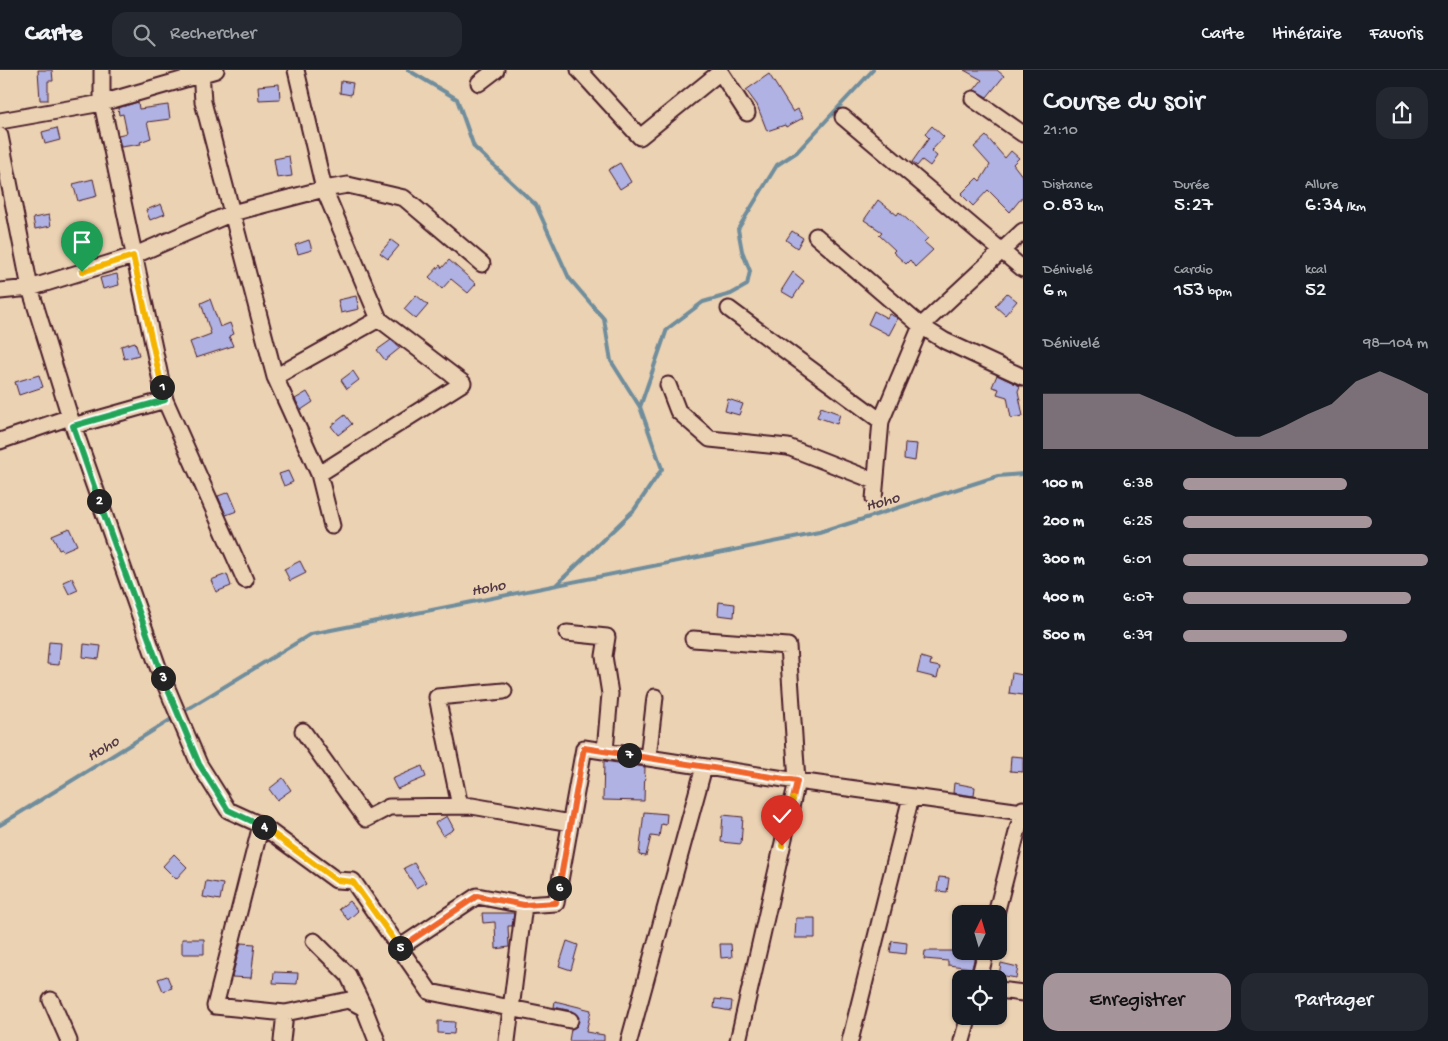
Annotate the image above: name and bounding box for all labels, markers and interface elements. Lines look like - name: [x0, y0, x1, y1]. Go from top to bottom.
- search box: [112, 12, 462, 57]
- text: Carte: [25, 20, 82, 49]
- icon: search: [130, 21, 158, 49]
- text: Rechercher: [170, 23, 256, 46]
- text: Carte: [1201, 24, 1244, 45]
- text: Itinéraire: [1272, 24, 1342, 45]
- text: Favoris: [1370, 24, 1423, 45]
- text: Course du soir: [1043, 86, 1204, 119]
- button: share: [1376, 87, 1428, 139]
- text: 21:10: [1043, 122, 1078, 141]
- text: Distance: [1043, 177, 1092, 194]
- text: Durée: [1174, 177, 1209, 194]
- text: Allure: [1305, 177, 1338, 194]
- text: 0.83: [1043, 194, 1084, 219]
- text: 5:27: [1174, 194, 1213, 219]
- text: 6:34: [1305, 194, 1343, 219]
- text: km: [1084, 199, 1103, 216]
- text: /km: [1343, 199, 1366, 216]
- pin: [61, 221, 103, 272]
- icon: arrive: [68, 228, 96, 256]
- text: Dénivelé: [1043, 262, 1093, 279]
- text: Cardio: [1174, 262, 1213, 279]
- text: kcal: [1305, 262, 1327, 279]
- text: 6: [1043, 279, 1054, 304]
- text: 153: [1174, 279, 1204, 304]
- text: 52: [1305, 279, 1326, 304]
- text: m: [1054, 284, 1067, 301]
- text: bpm: [1204, 284, 1232, 301]
- text: Dénivelé: [1043, 335, 1100, 354]
- text: 98–104 m: [1363, 335, 1428, 354]
- pin: 1: [150, 374, 174, 400]
- text: 1: [160, 379, 165, 396]
- text: 100 m: [1043, 475, 1083, 494]
- text: 6:38: [1123, 475, 1153, 494]
- pin: 2: [86, 488, 112, 514]
- water label: Hoho: [864, 489, 903, 517]
- text: 2: [96, 493, 103, 510]
- text: 200 m: [1043, 513, 1084, 532]
- text: 6:25: [1123, 513, 1152, 532]
- text: 300 m: [1043, 551, 1085, 570]
- text: 6:01: [1123, 551, 1152, 570]
- water label: Hoho: [470, 577, 508, 602]
- text: 400 m: [1043, 589, 1084, 608]
- text: 6:07: [1123, 589, 1154, 608]
- text: 500 m: [1043, 627, 1085, 646]
- text: 6:39: [1123, 627, 1152, 646]
- pin: 3: [150, 666, 176, 690]
- text: 3: [160, 670, 167, 687]
- water label: Hoho: [84, 732, 124, 767]
- pin: 7: [616, 742, 642, 768]
- text: 7: [626, 747, 633, 764]
- pin: [761, 795, 803, 846]
- icon: check: [768, 802, 796, 830]
- pin: 4: [252, 814, 276, 840]
- text: 4: [261, 819, 268, 836]
- pin: 6: [546, 876, 572, 900]
- text: 6: [556, 880, 563, 897]
- north arrow: [952, 905, 1008, 960]
- map controls: [952, 905, 1007, 1025]
- pin: 5: [388, 936, 412, 960]
- text: 5: [397, 940, 404, 957]
- button: locate: [952, 970, 1007, 1025]
- button: Enregistrer: [1043, 973, 1231, 1031]
- button: Partager: [1241, 973, 1428, 1031]

